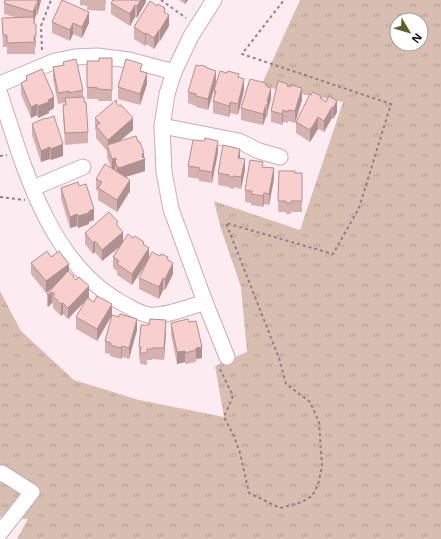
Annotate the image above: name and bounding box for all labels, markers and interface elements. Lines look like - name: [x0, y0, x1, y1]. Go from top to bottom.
- north arrow: [389, 12, 429, 52]
- text: N: [409, 30, 426, 47]

